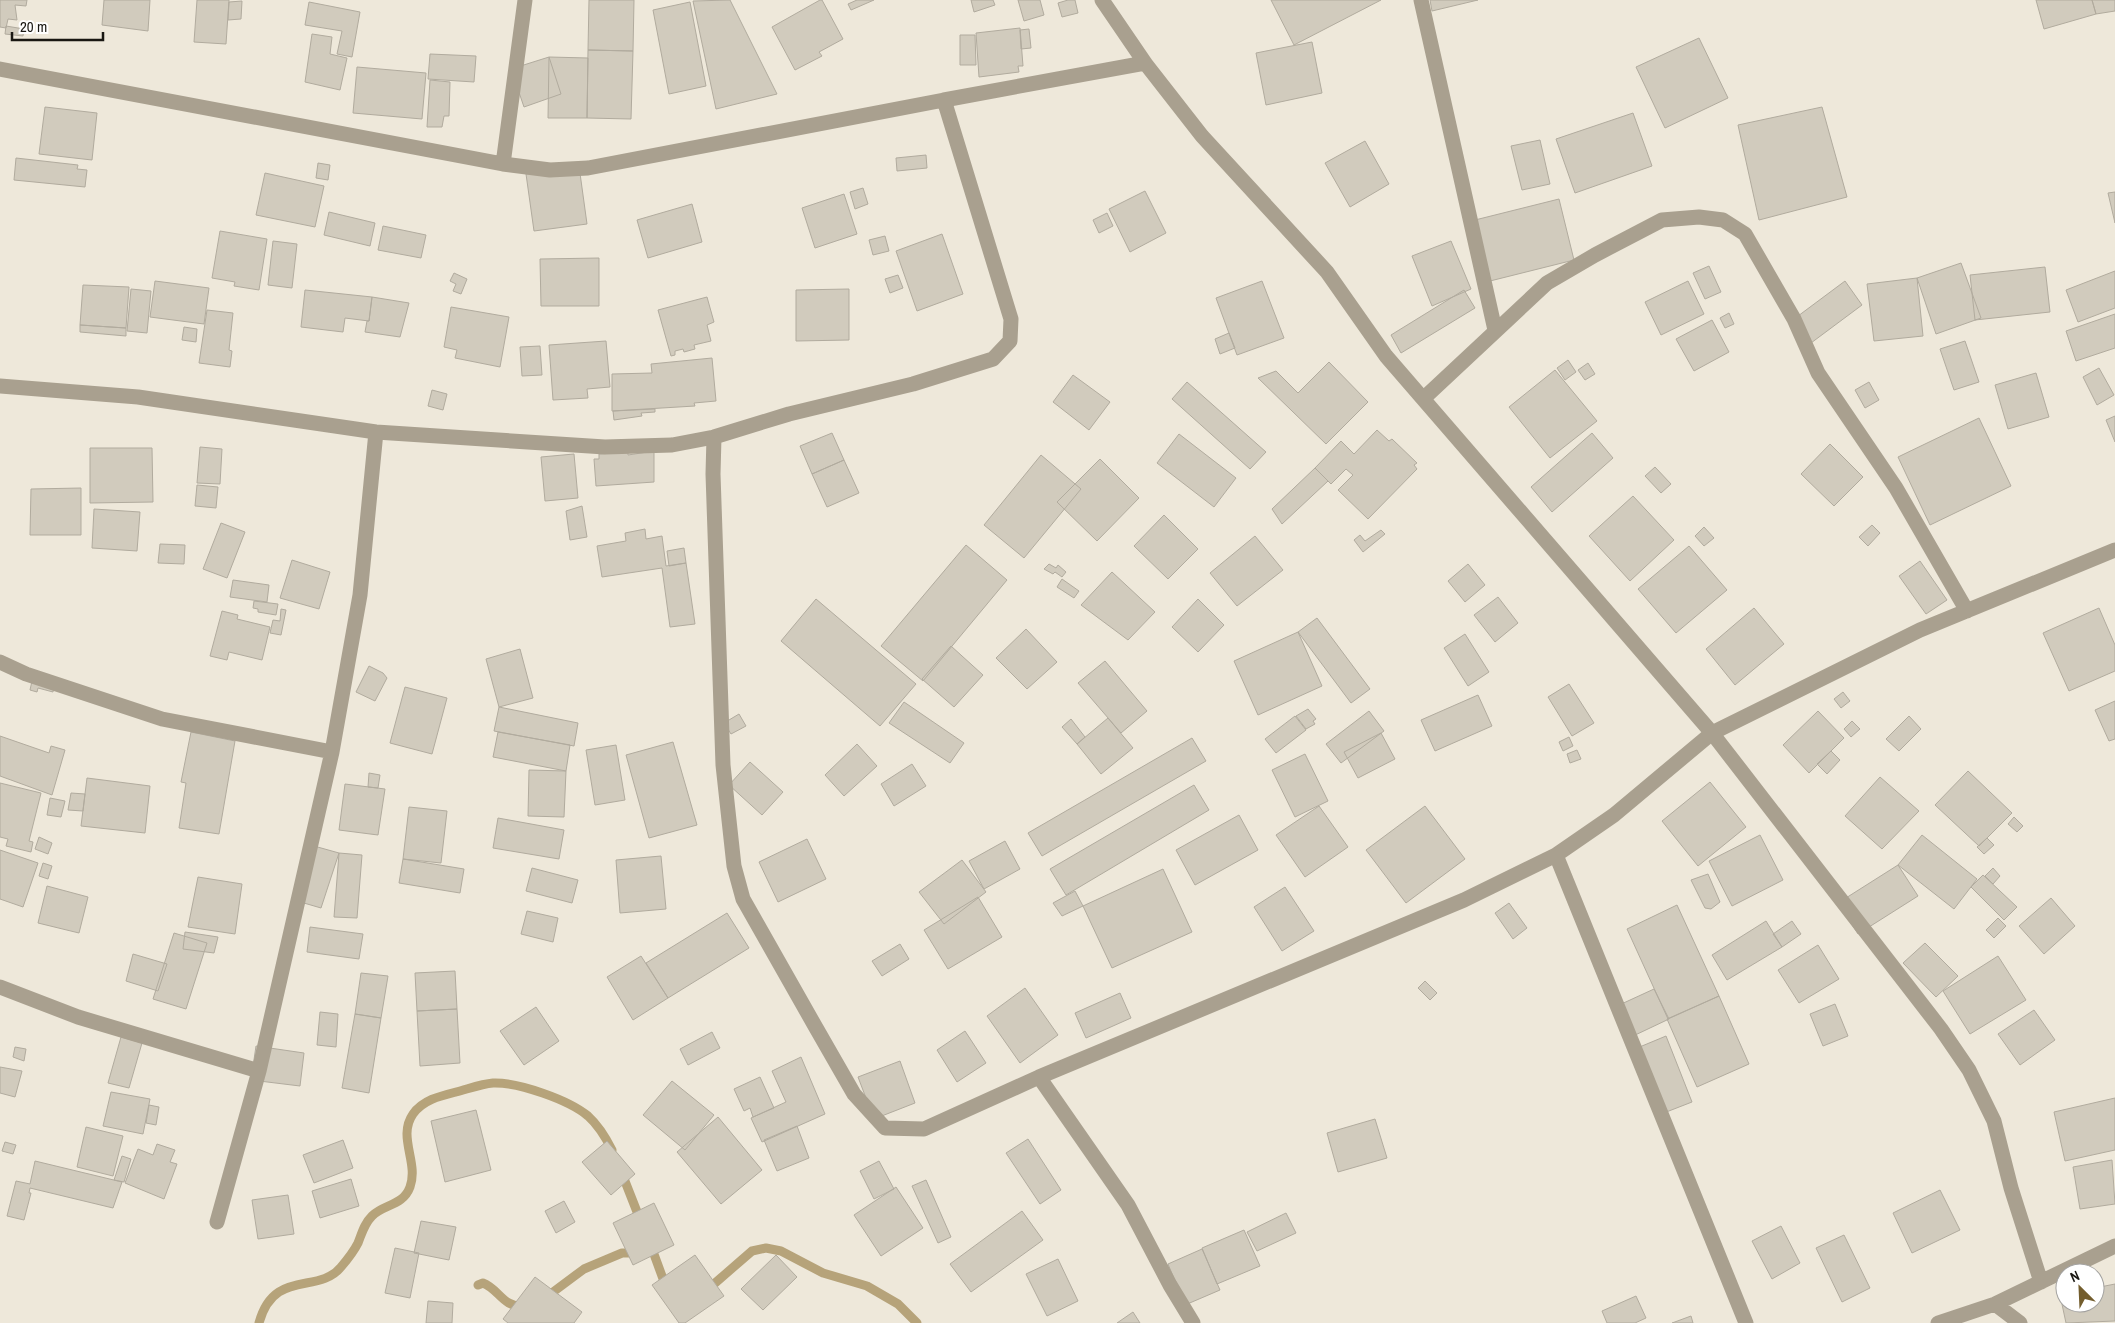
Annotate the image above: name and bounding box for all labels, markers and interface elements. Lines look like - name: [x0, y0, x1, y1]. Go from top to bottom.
- scale bar: [12, 10, 104, 42]
- text: 20 m: [20, 16, 47, 37]
- north arrow: [2055, 1263, 2105, 1313]
- text: N: [2067, 1266, 2082, 1286]

